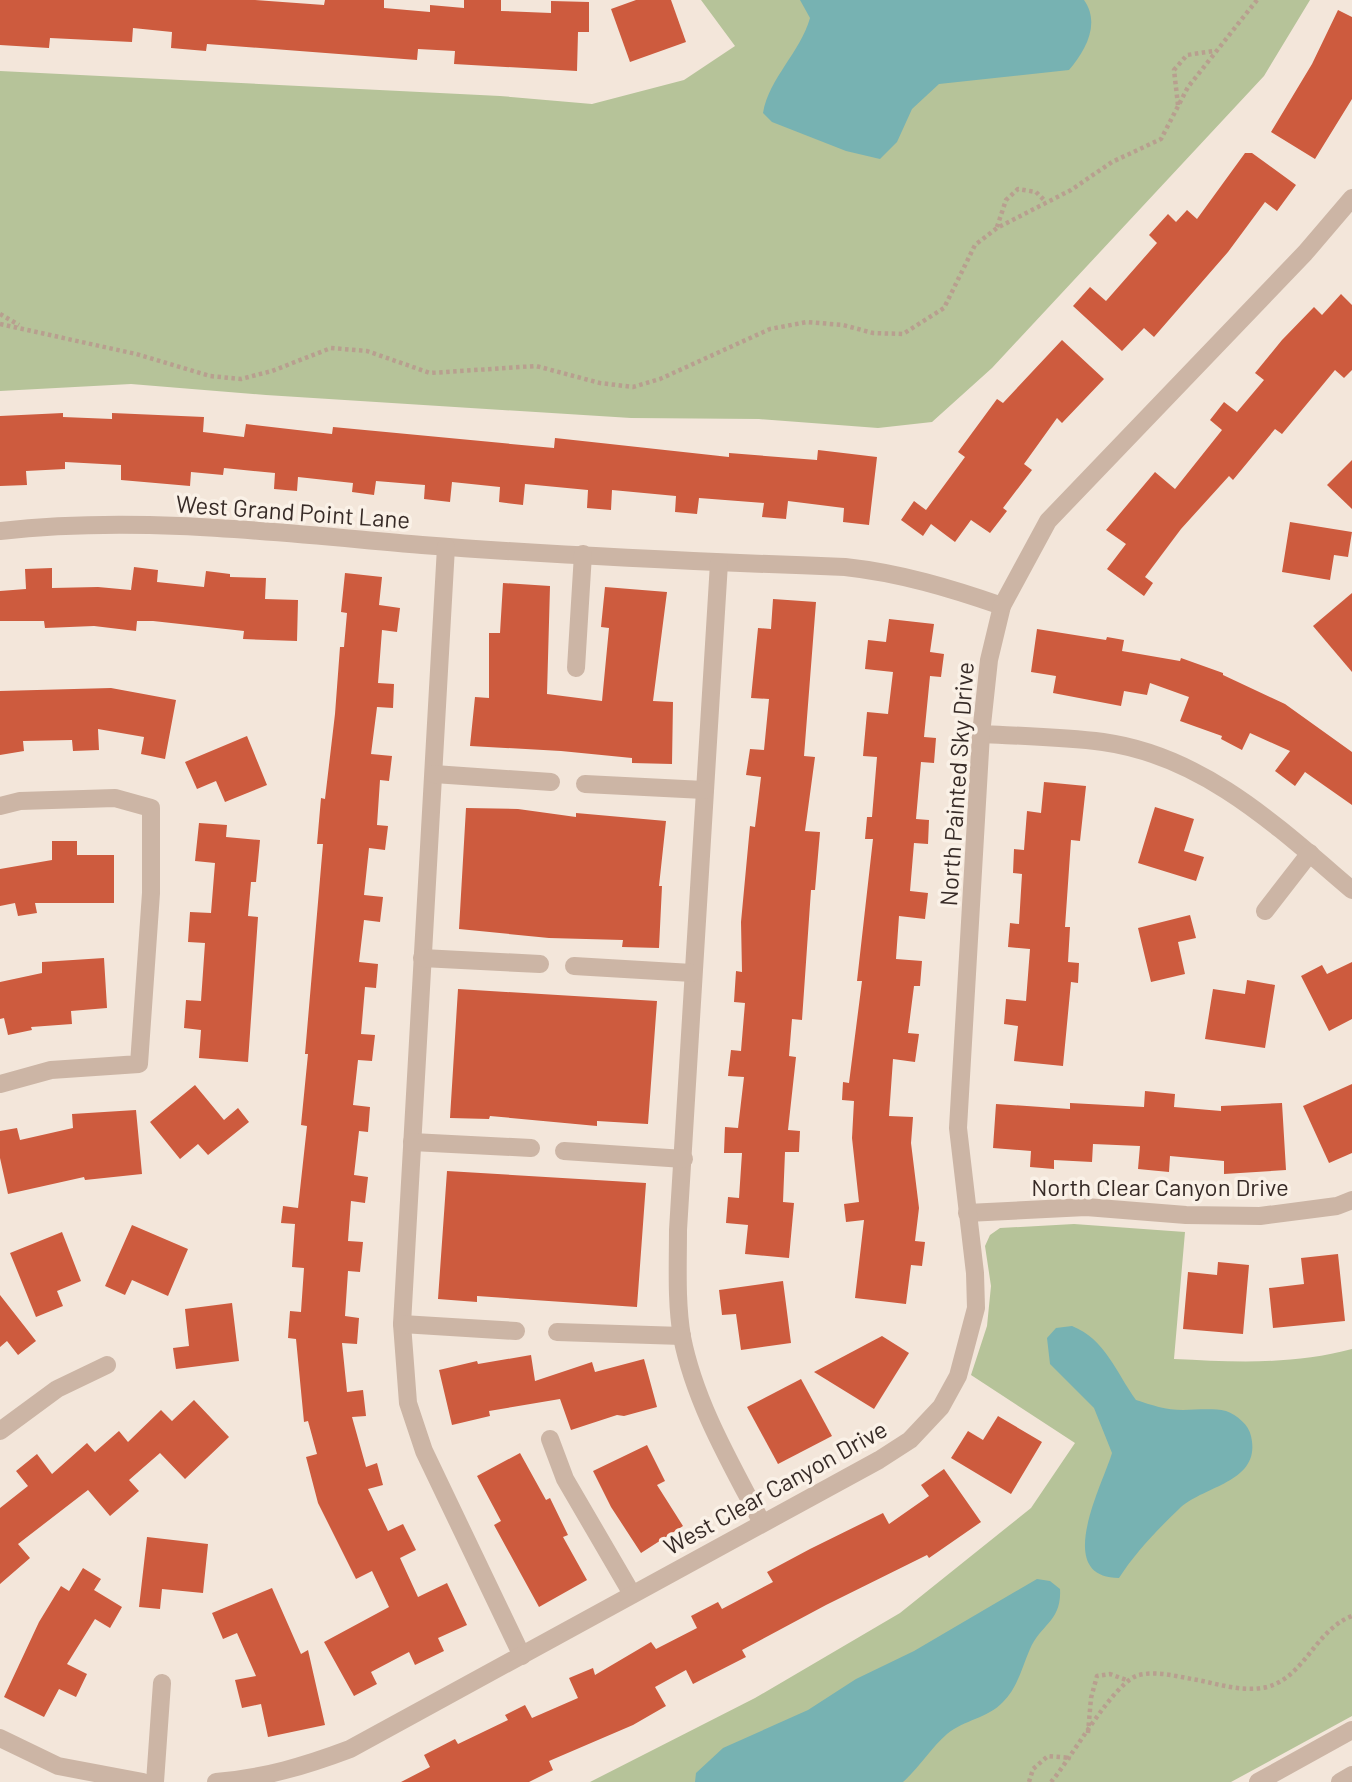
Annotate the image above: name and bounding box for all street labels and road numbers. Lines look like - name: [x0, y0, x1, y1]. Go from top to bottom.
- street label: West Grand Point Lane: [175, 488, 411, 534]
- street label: North Painted Sky Drive: [933, 661, 979, 907]
- street label: North Clear Canyon Drive: [1031, 1172, 1289, 1201]
- street label: West Clear Canyon Drive: [658, 1414, 892, 1560]

